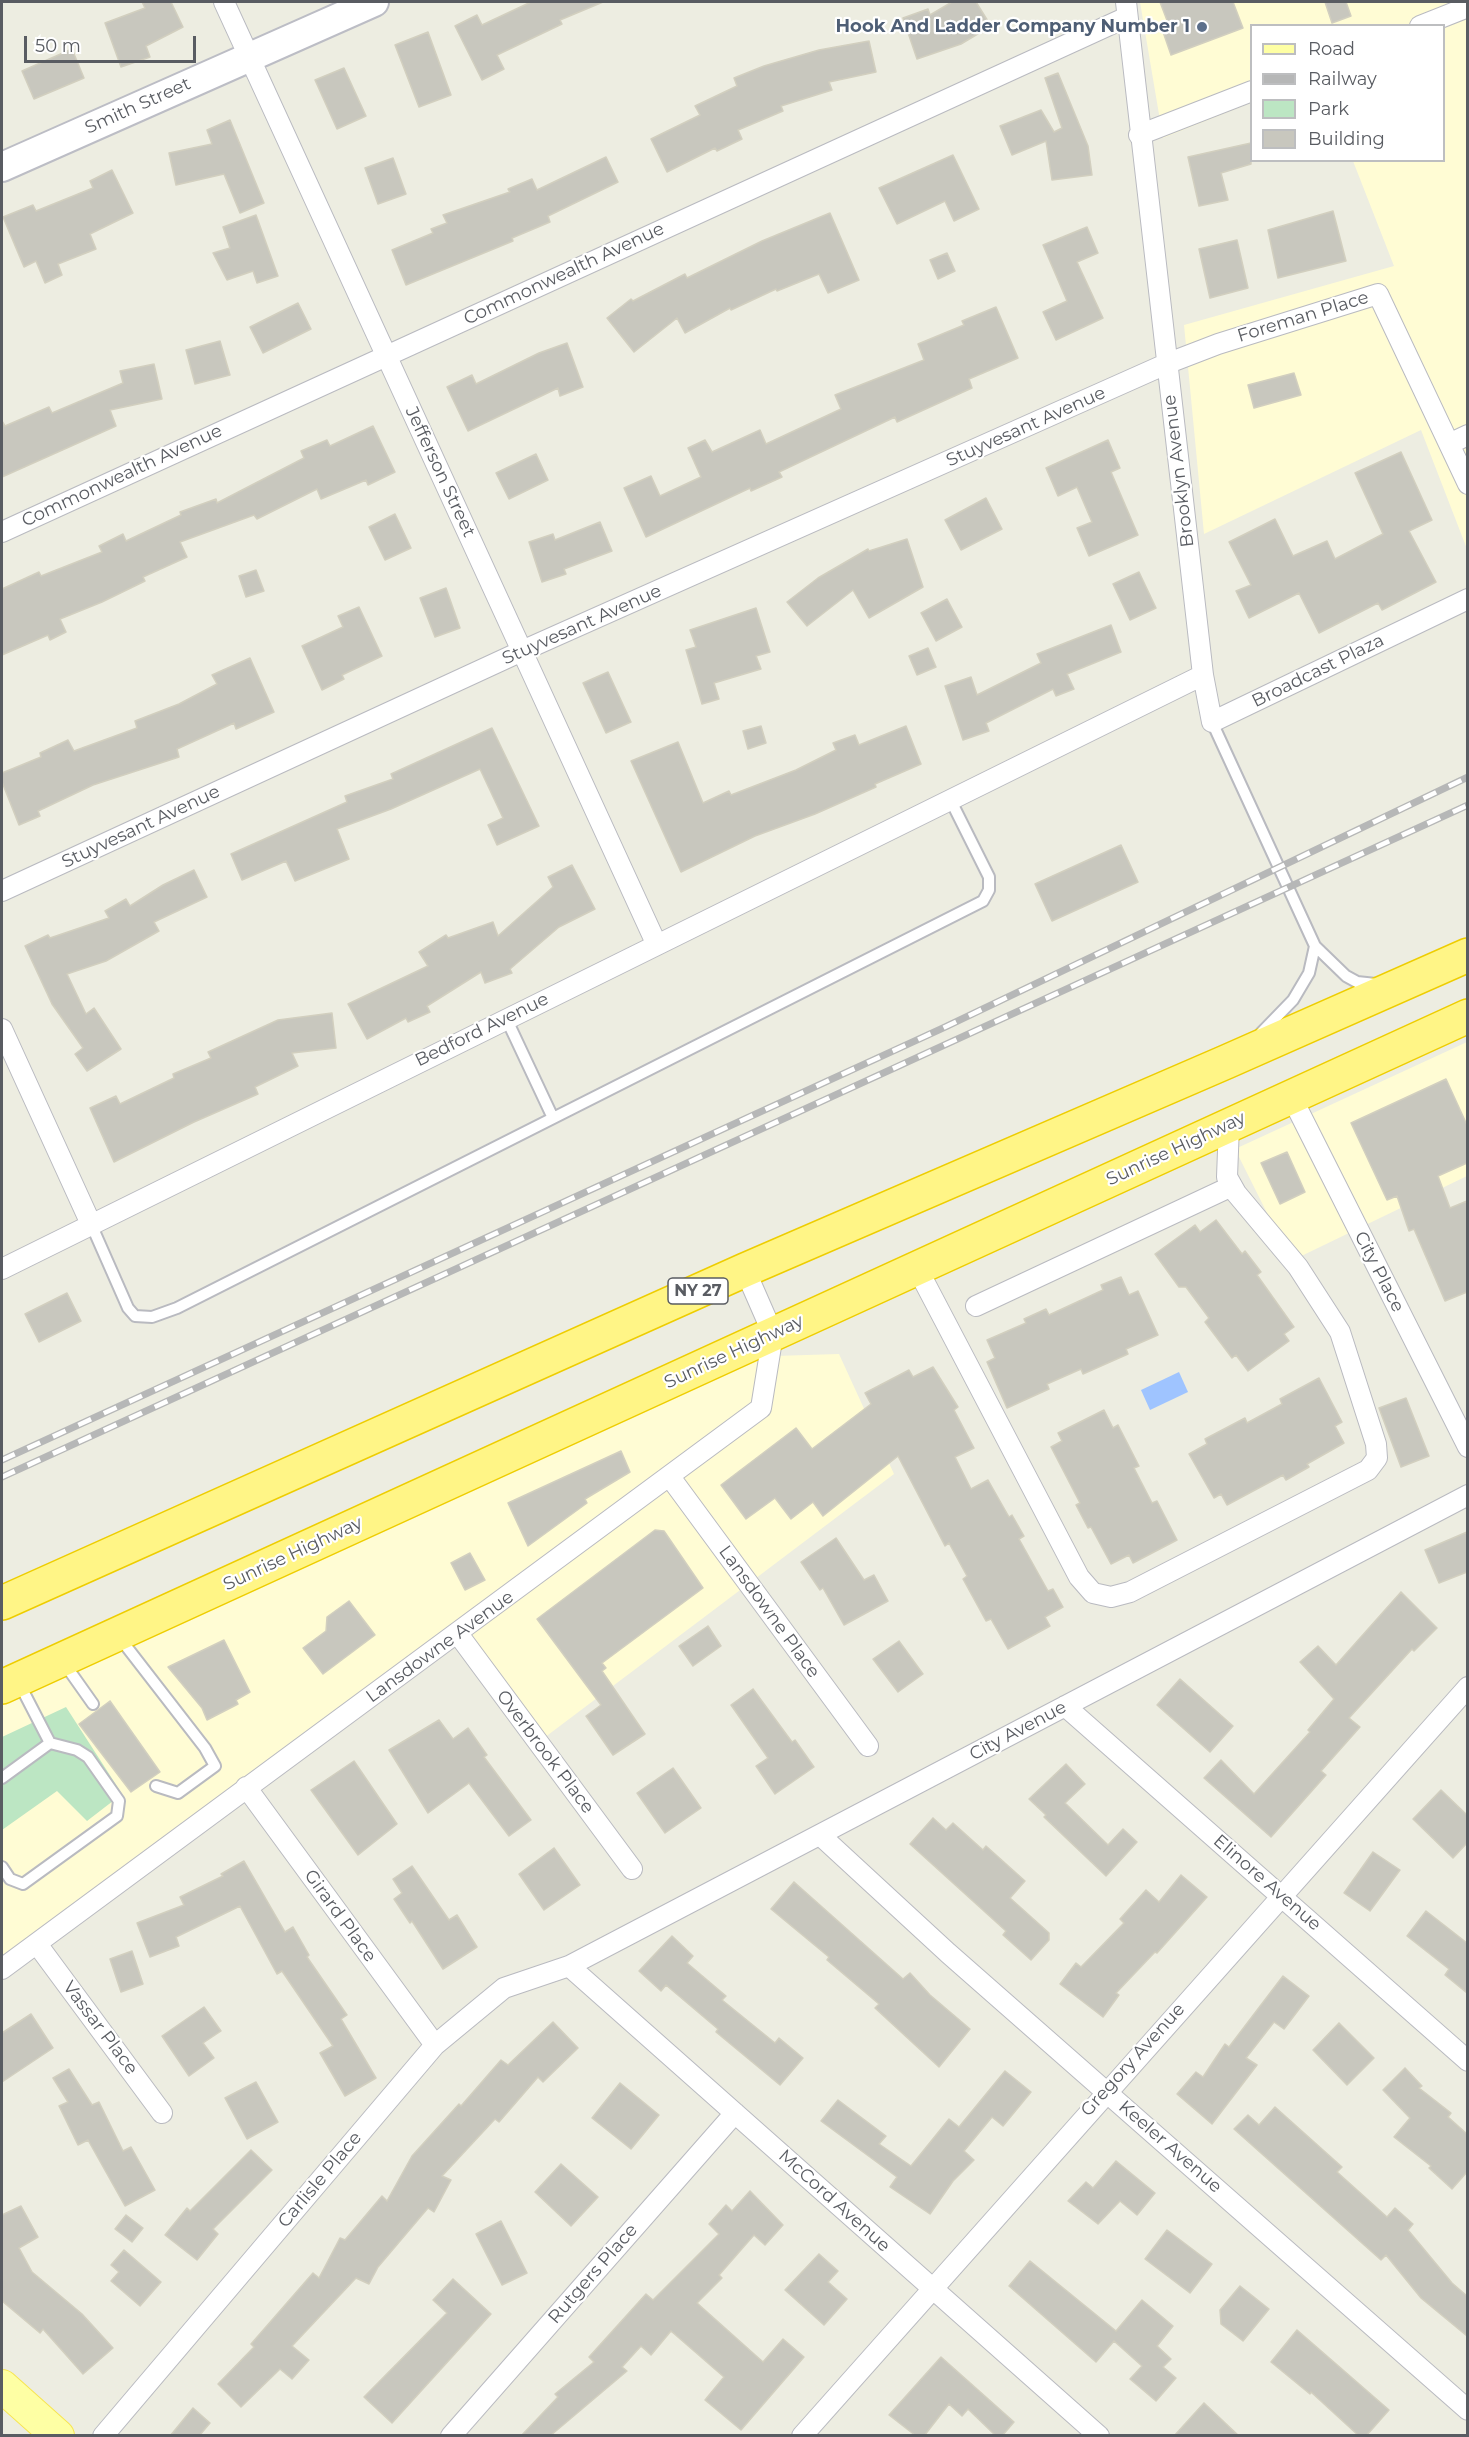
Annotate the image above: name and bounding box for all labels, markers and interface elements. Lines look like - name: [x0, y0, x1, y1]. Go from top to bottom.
- place label: Hook And Ladder Company Number 1: [836, 16, 1190, 38]
- marker: Hook And Ladder Company Number 1: [1195, 20, 1209, 34]
- scale bar: [27, 24, 200, 62]
- legend: [1250, 24, 1445, 162]
- text: 50 m: [35, 35, 81, 57]
- text: Road: [1308, 38, 1355, 60]
- text: Railway: [1308, 68, 1377, 90]
- street label: Smith Street: [82, 73, 194, 139]
- text: Park: [1308, 98, 1349, 120]
- text: Building: [1308, 128, 1385, 150]
- street label: Commonwealth Avenue: [460, 218, 668, 330]
- street label: Foreman Place: [1235, 287, 1371, 347]
- street label: Stuyvesant Avenue: [943, 382, 1109, 472]
- street label: Brooklyn Avenue: [1159, 394, 1199, 548]
- street label: Jefferson Street: [400, 403, 480, 541]
- street label: Commonwealth Avenue: [18, 420, 226, 532]
- street label: Stuyvesant Avenue: [499, 580, 665, 670]
- street label: Broadcast Plaza: [1248, 630, 1388, 712]
- street label: Stuyvesant Avenue: [59, 781, 223, 873]
- street label: Bedford Avenue: [412, 988, 552, 1072]
- street label: Sunrise Highway: [1103, 1107, 1249, 1191]
- street label: City Place: [1349, 1228, 1409, 1316]
- road number: NY 27: [668, 1278, 728, 1304]
- street label: Sunrise Highway: [661, 1310, 807, 1394]
- street label: Sunrise Highway: [220, 1512, 366, 1596]
- street label: Lansdowne Place: [714, 1542, 824, 1682]
- street label: Lansdowne Avenue: [362, 1586, 518, 1708]
- street label: Overbrook Place: [492, 1686, 598, 1818]
- street label: City Avenue: [966, 1696, 1070, 1766]
- street label: Elinore Avenue: [1209, 1830, 1325, 1936]
- street label: Girard Place: [299, 1866, 381, 1966]
- street label: Vassar Place: [58, 1977, 142, 2079]
- street label: Gregory Avenue: [1076, 1999, 1190, 2121]
- street label: Keeler Avenue: [1114, 2096, 1226, 2198]
- street label: Carlisle Place: [274, 2128, 366, 2232]
- street label: McCord Avenue: [774, 2145, 894, 2257]
- street label: Rutgers Place: [544, 2220, 642, 2328]

